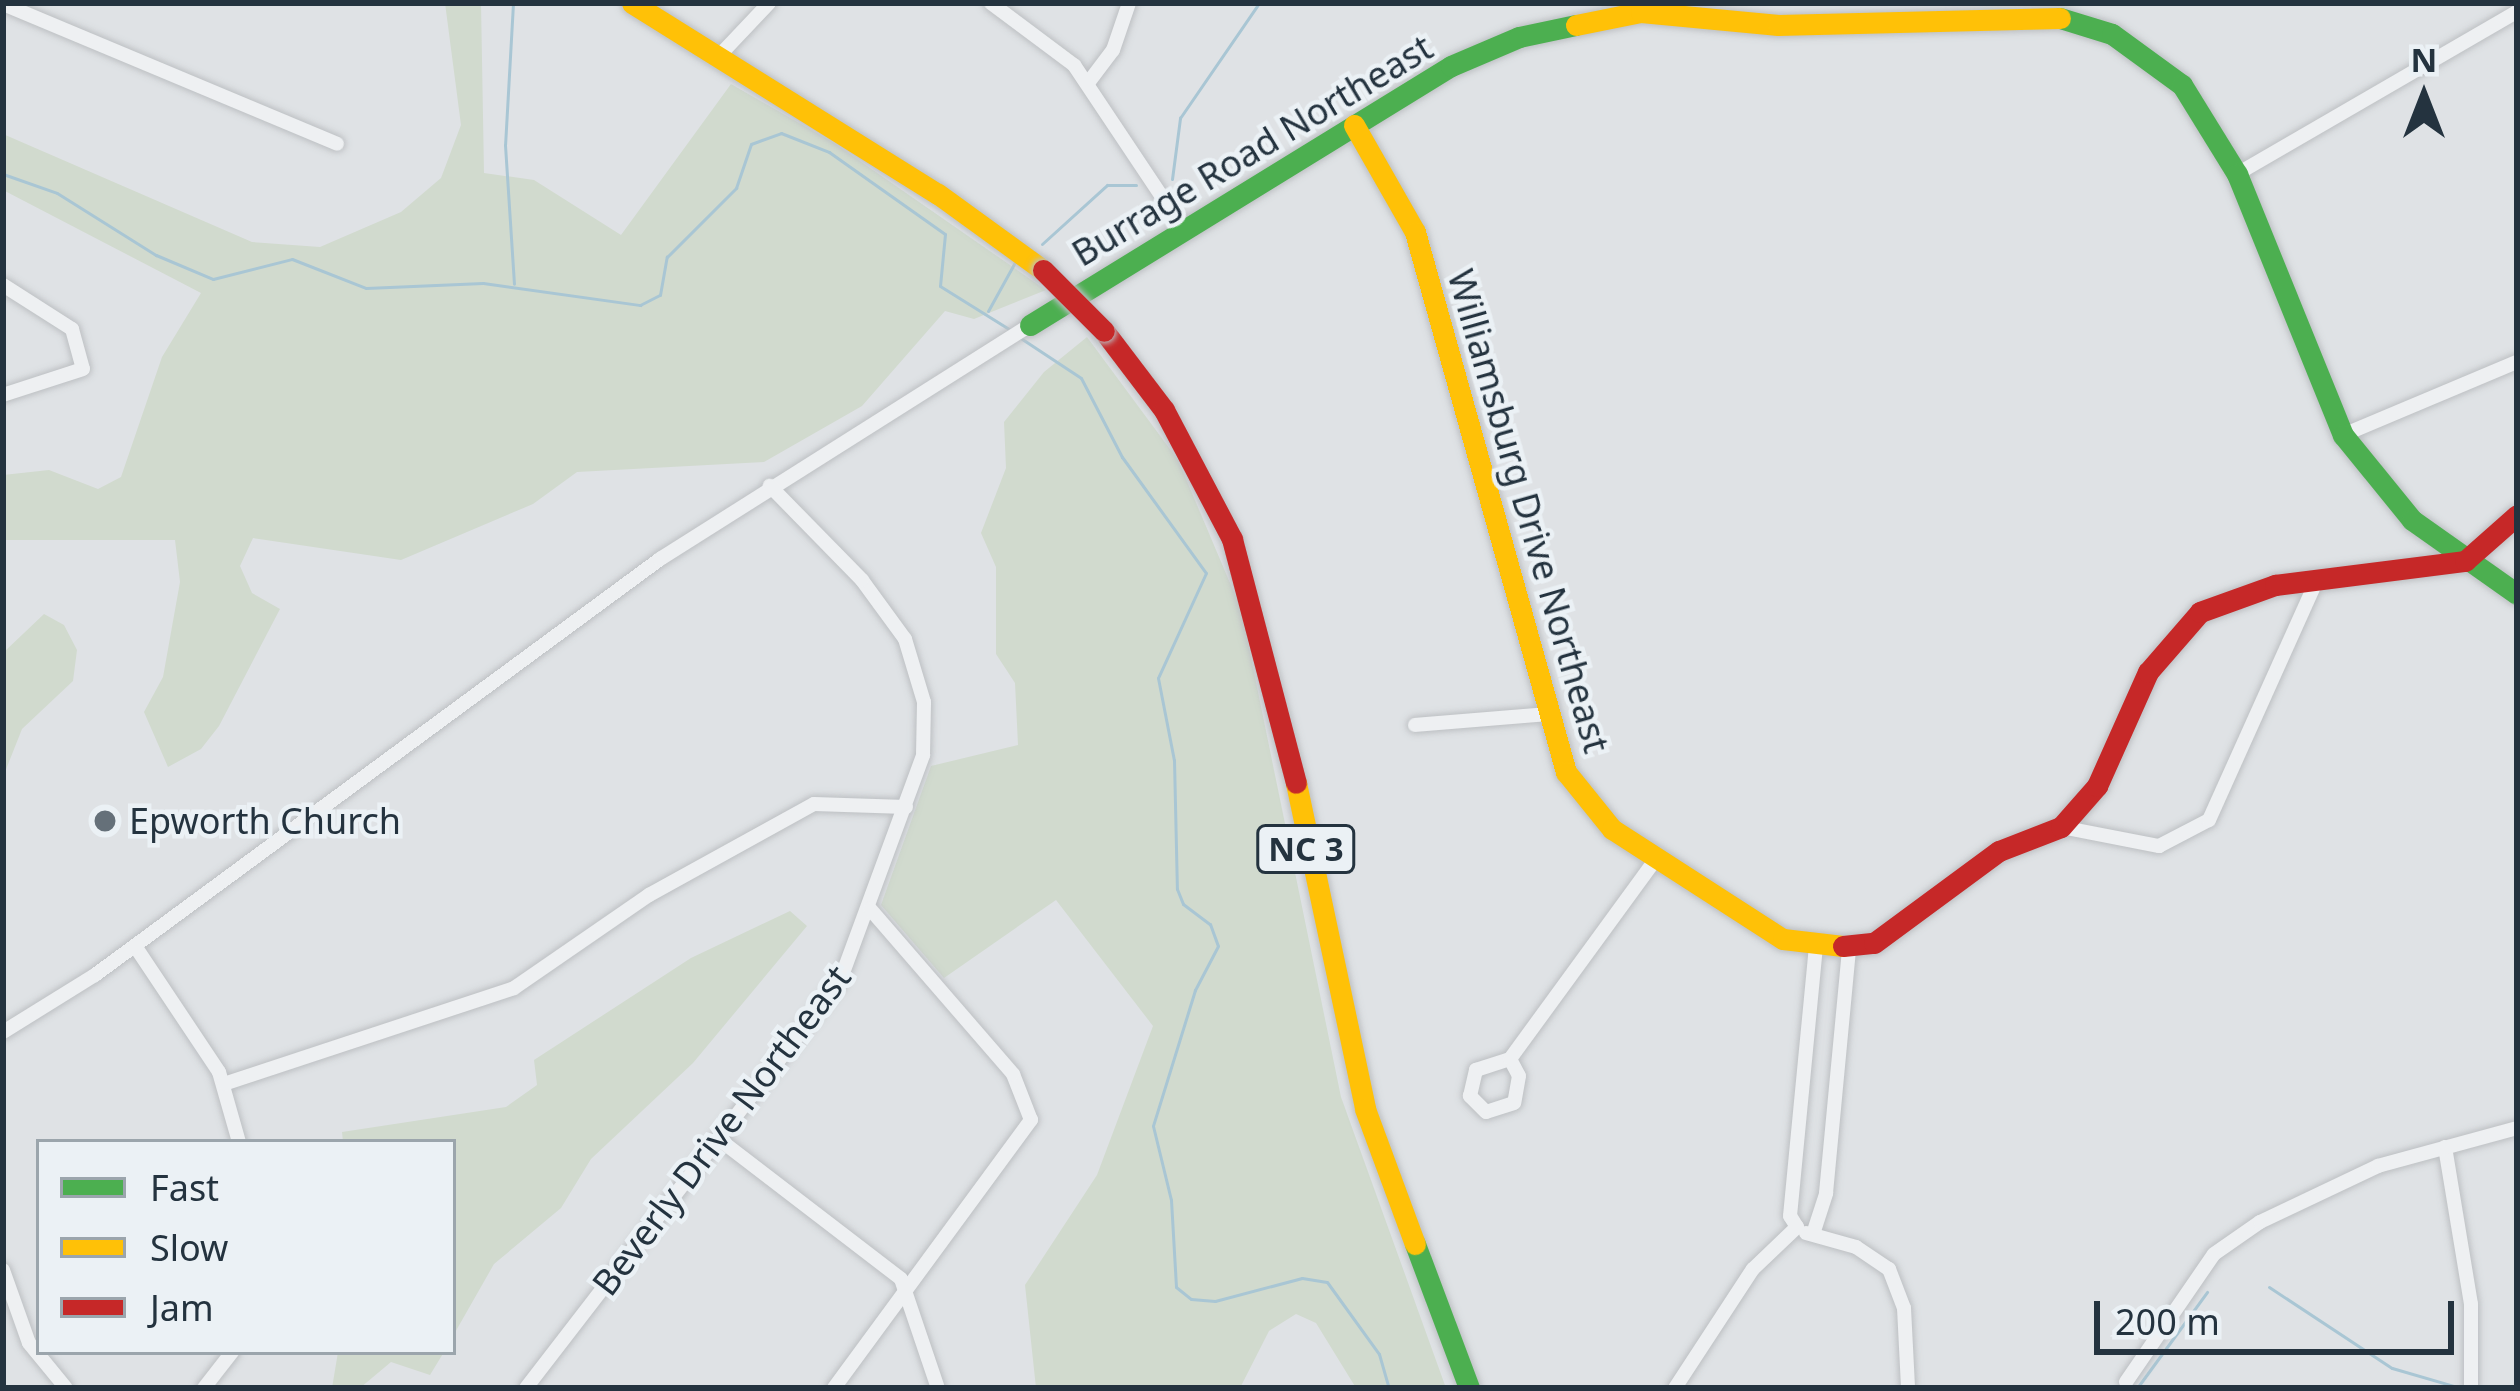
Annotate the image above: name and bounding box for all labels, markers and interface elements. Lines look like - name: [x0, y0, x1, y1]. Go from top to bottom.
- street label: Burrage Road Northeast: [1064, 25, 1440, 275]
- north arrow: [2364, 36, 2484, 156]
- text: N: [2411, 37, 2437, 82]
- street label: Williamsburg Drive Northeast: [1439, 264, 1619, 758]
- place label: Epworth Church: [129, 799, 401, 843]
- marker: Epworth Church: [92, 808, 118, 834]
- road number: NC 3: [1255, 822, 1357, 876]
- street label: Beverly Drive Northeast: [583, 957, 859, 1303]
- legend: [36, 1139, 456, 1355]
- text: Fast: [150, 1163, 219, 1212]
- text: Slow: [150, 1223, 228, 1272]
- scale bar: [2100, 1277, 2460, 1351]
- text: Jam: [150, 1283, 214, 1332]
- text: 200 m: [2115, 1297, 2220, 1346]

